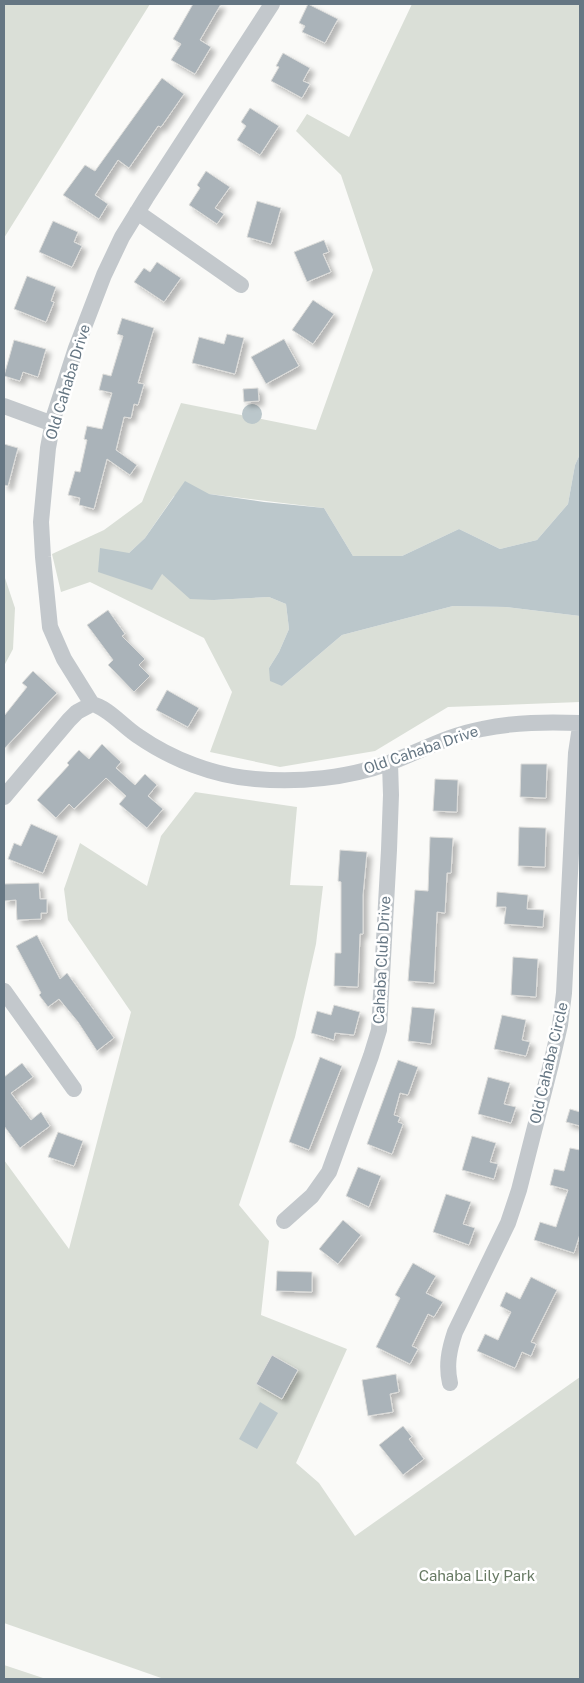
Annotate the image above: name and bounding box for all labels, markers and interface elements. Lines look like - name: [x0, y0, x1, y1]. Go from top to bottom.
- street label: Old Cahaba Drive: [42, 322, 93, 442]
- street label: Old Cahaba Drive: [361, 722, 480, 777]
- street label: Cahaba Club Drive: [370, 896, 393, 1024]
- street label: Old Cahaba Circle: [526, 1000, 571, 1125]
- park label: Cahaba Lily Park: [419, 1567, 535, 1584]

